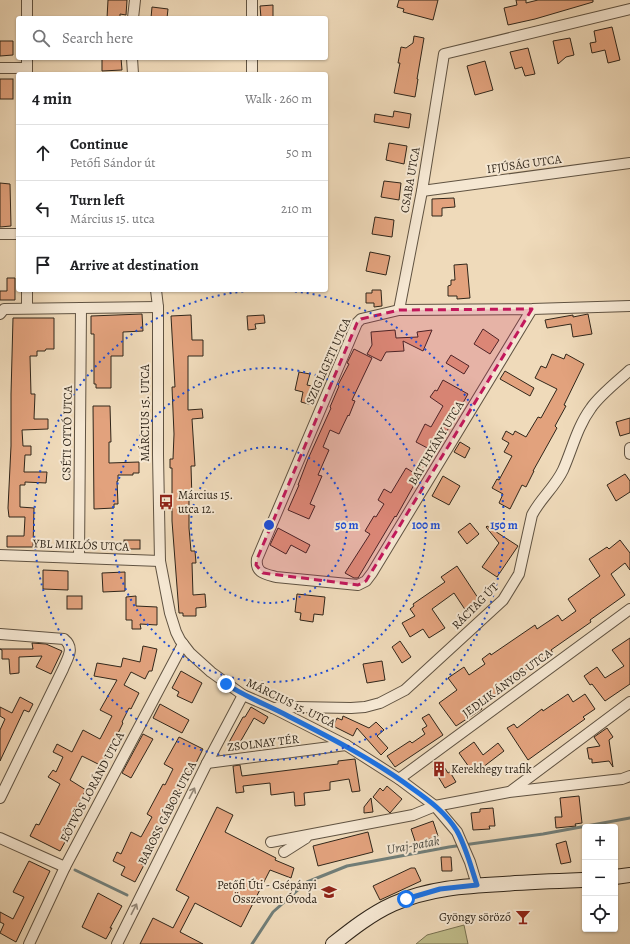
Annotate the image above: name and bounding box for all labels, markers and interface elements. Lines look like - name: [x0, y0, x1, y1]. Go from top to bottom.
- search box: [16, 16, 328, 60]
- icon: search: [30, 27, 52, 49]
- text: Search here: [62, 28, 133, 48]
- text: 4 min: [32, 87, 72, 110]
- text: Walk · 260 m: [245, 90, 312, 107]
- text: Continue: [70, 134, 128, 154]
- icon: ahead: [32, 142, 54, 164]
- text: 50 m: [286, 144, 312, 161]
- street label: CSABA UTCA: [396, 145, 424, 214]
- street label: IFJÚSÁG UTCA: [486, 151, 563, 177]
- text: Petőfi Sándor út: [70, 154, 156, 171]
- text: Turn left: [70, 190, 125, 210]
- icon: left: [32, 198, 54, 220]
- text: 210 m: [281, 200, 312, 217]
- text: Március 15. utca: [70, 210, 155, 227]
- icon: arrive: [32, 254, 54, 276]
- text: Arrive at destination: [70, 255, 199, 275]
- street label: SZIGLIGETI UTCA: [302, 314, 355, 407]
- street label: MÁRCIUS 15. UTCA: [137, 363, 153, 462]
- street label: CSÉTI OTTÓ UTCA: [58, 384, 76, 481]
- street label: BATTHYÁNY UTCA: [404, 397, 468, 488]
- place label: Március 15. utca 12.: [178, 487, 233, 517]
- bus stop icon: Március 15. utca 12.: [157, 493, 175, 511]
- text: 50 m: [335, 517, 359, 533]
- text: 100 m: [412, 517, 440, 533]
- text: 150 m: [490, 517, 518, 533]
- centre of rings: [262, 518, 276, 532]
- street label: YBL MIKLÓS UTCA: [32, 535, 130, 555]
- street label: RÁCTAG ÚT: [448, 579, 502, 633]
- street label: JEDLIK ÁNYOS UTCA: [459, 644, 556, 721]
- street label: MÁRCIUS 15. UTCA: [244, 674, 339, 732]
- route end: [217, 675, 235, 693]
- street label: EÖTVÖS LORÁND UTCA: [56, 728, 128, 845]
- street label: ZSOLNAY TÉR: [226, 731, 300, 755]
- street label: BAROSS GÁBOR UTCA: [134, 758, 200, 867]
- building icon: Kerekhegy trafik: [430, 760, 448, 778]
- place label: Kerekhegy trafik: [451, 761, 532, 777]
- one-way arrow: [189, 787, 196, 799]
- map controls: [582, 824, 618, 932]
- button: +: [582, 824, 618, 860]
- water label: Uraj-patak: [385, 832, 441, 858]
- button: −: [582, 860, 618, 896]
- place label: Petőfi Úti - Csépányi Összevont Óvoda: [217, 877, 317, 907]
- school or university icon: Petőfi Úti - Csépányi Összevont Óvoda: [320, 883, 338, 901]
- route start: [397, 890, 415, 908]
- button: locate: [582, 896, 618, 932]
- one-way arrow: [131, 903, 138, 915]
- bar icon: Gyöngy söröző: [514, 908, 532, 926]
- place label: Gyöngy söröző: [439, 909, 511, 925]

